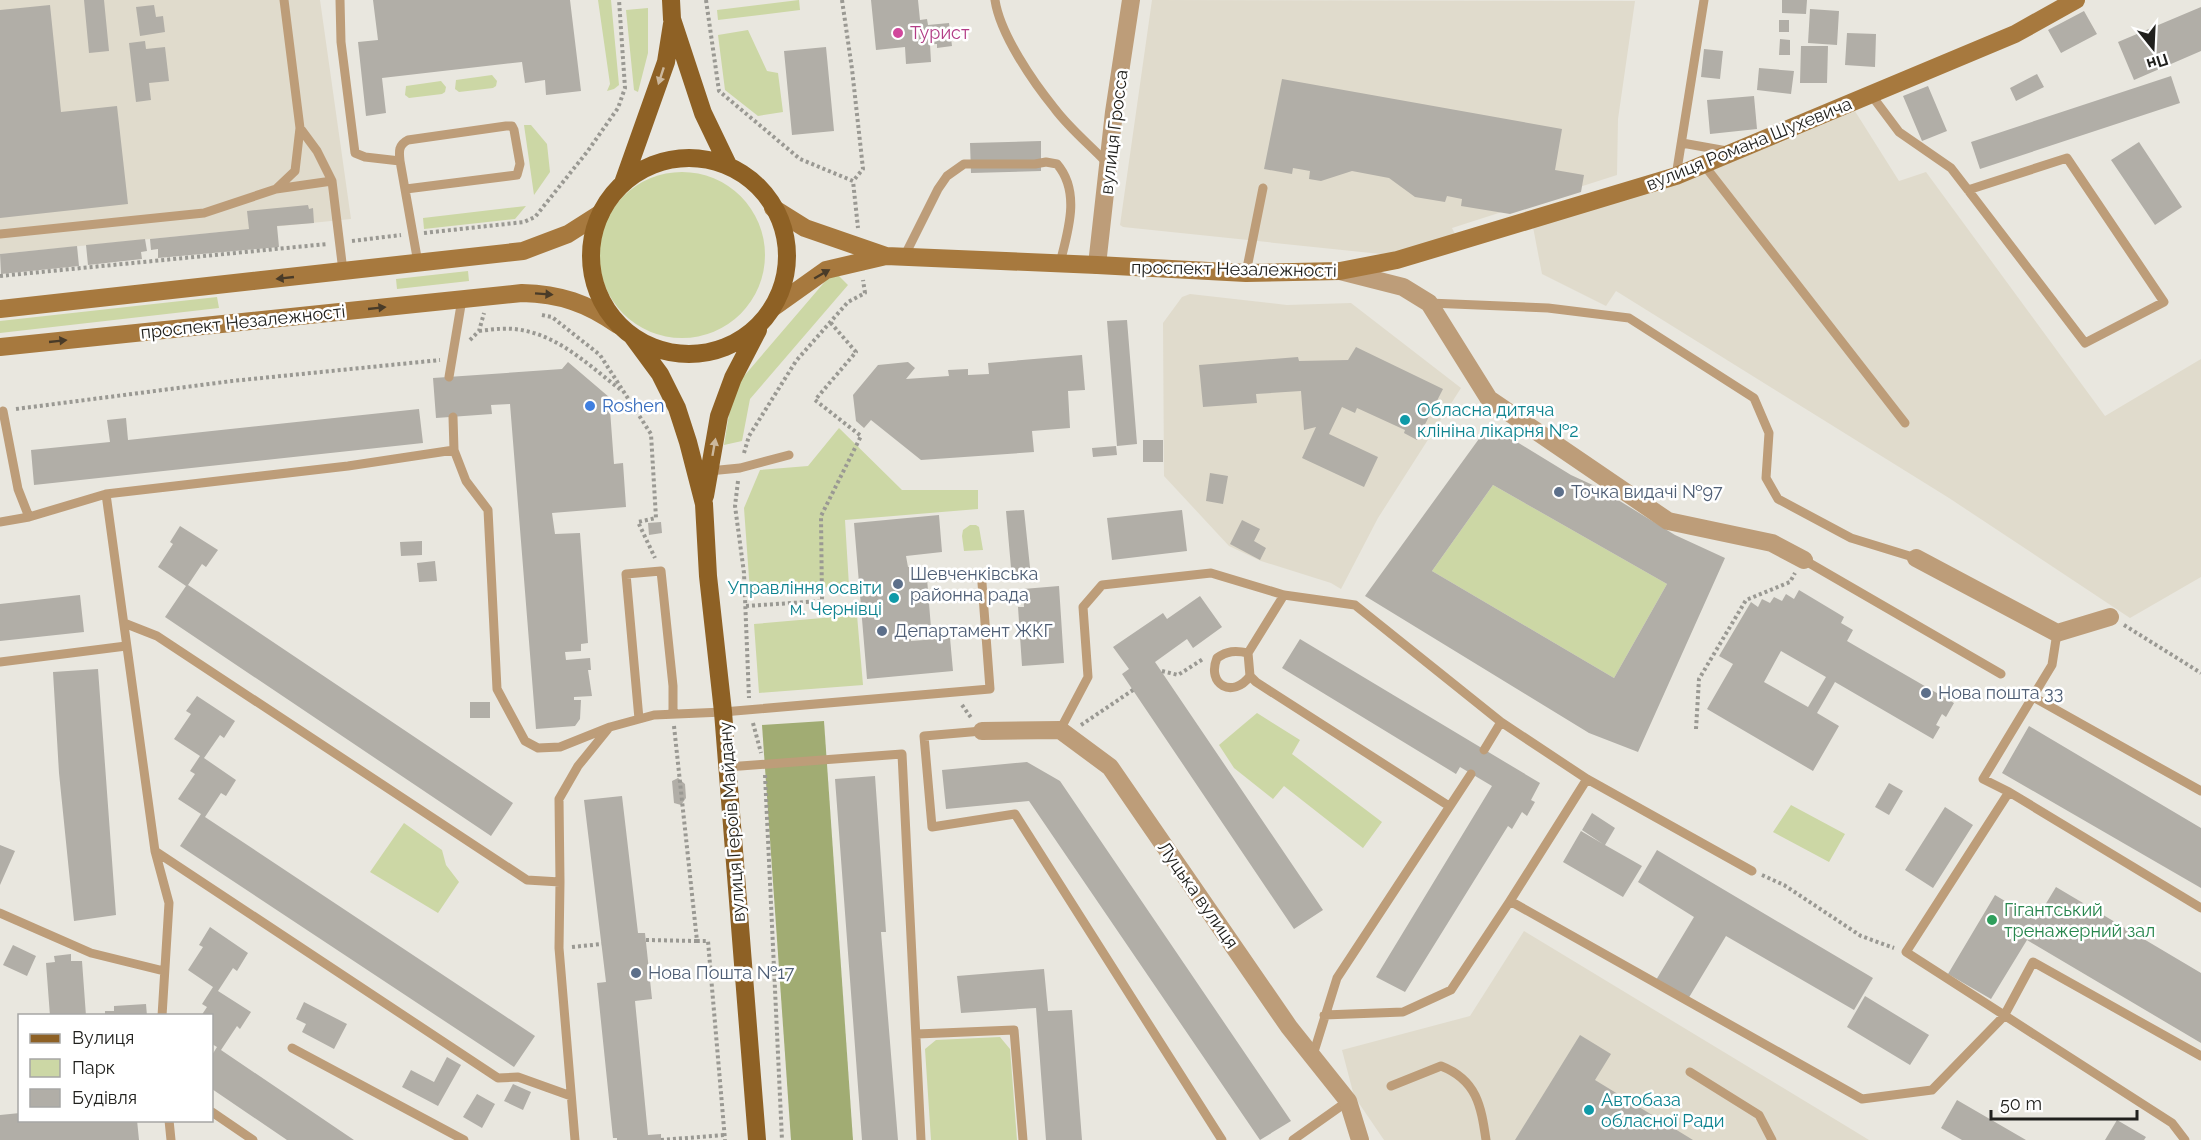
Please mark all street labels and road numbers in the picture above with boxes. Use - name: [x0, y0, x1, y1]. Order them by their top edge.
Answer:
- street label: вулиця Гросса: [1095, 69, 1132, 195]
- street label: вулиця Романа Шухевича: [1643, 93, 1855, 194]
- street label: проспект Незалежності: [1131, 256, 1337, 281]
- street label: проспект Незалежності: [140, 300, 346, 343]
- street label: вулиця Героїв Майдану: [714, 721, 749, 923]
- street label: Луцька вулиця: [1154, 837, 1243, 952]

